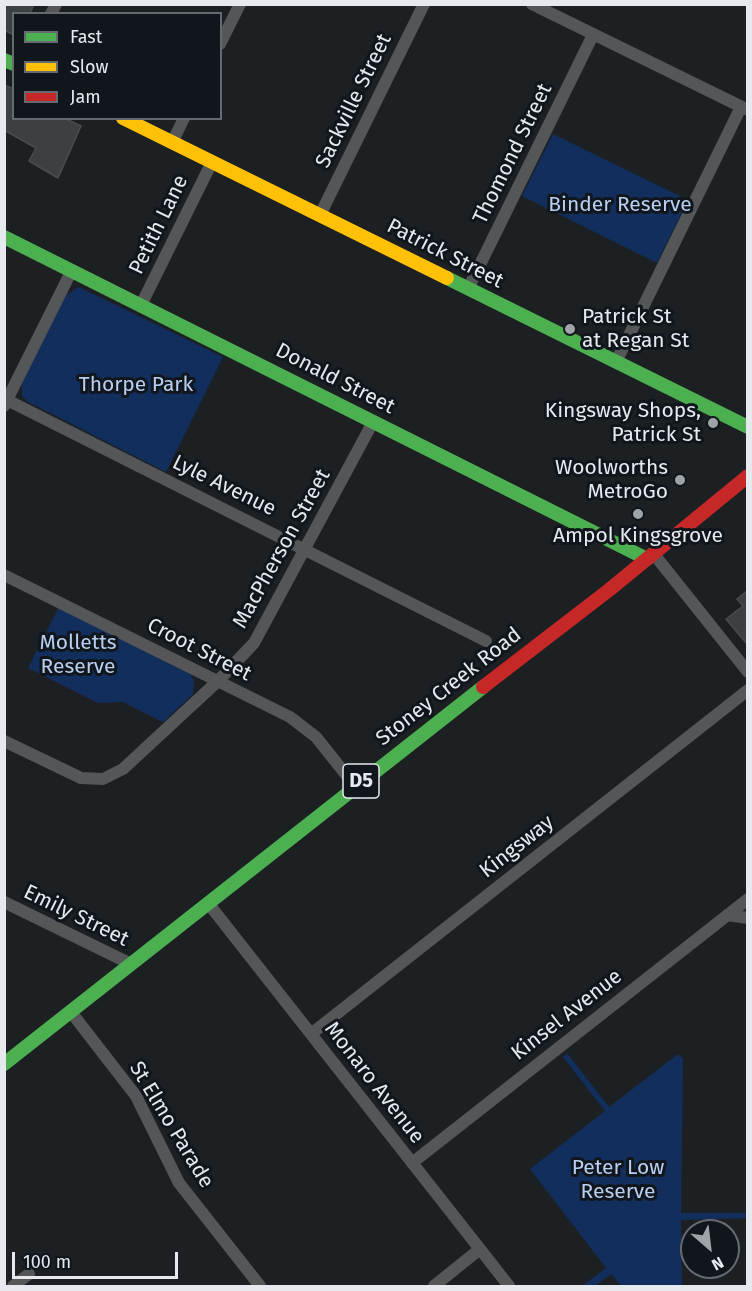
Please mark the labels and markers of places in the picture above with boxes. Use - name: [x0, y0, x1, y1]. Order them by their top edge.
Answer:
- place label: Patrick St at Regan St: [582, 304, 689, 354]
- marker: Patrick St at Regan St: [563, 322, 577, 336]
- place label: Kingsway Shops, Patrick St: [545, 398, 701, 448]
- marker: Kingsway Shops, Patrick St: [706, 416, 720, 430]
- place label: Woolworths MetroGo: [555, 455, 668, 505]
- marker: Woolworths MetroGo: [673, 473, 687, 487]
- marker: Ampol Kingsgrove: [631, 507, 645, 521]
- place label: Ampol Kingsgrove: [553, 523, 723, 549]

